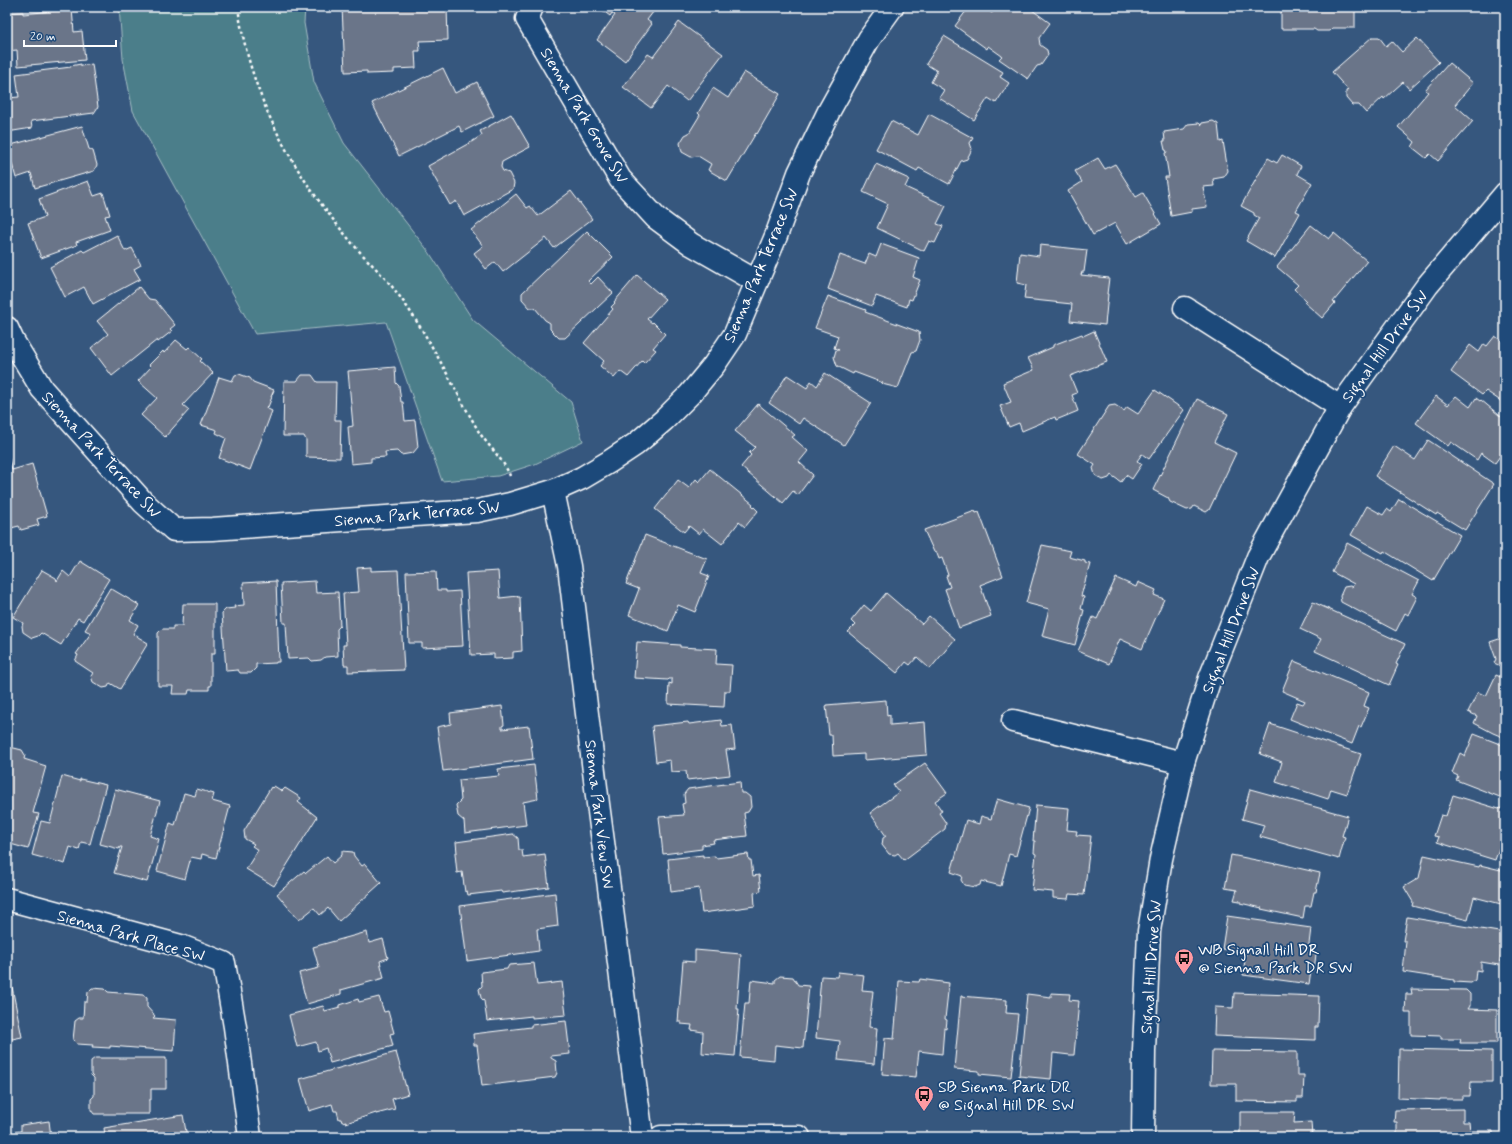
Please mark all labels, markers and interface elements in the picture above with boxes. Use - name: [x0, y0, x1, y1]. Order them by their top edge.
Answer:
- scale bar: [24, 22, 116, 48]
- text: 20 m: [30, 29, 56, 45]
- street label: Sienna Park Grove SW: [535, 44, 633, 187]
- street label: Sienna Park Terrace SW: [719, 185, 803, 346]
- street label: Signal Hill Drive SW: [1337, 286, 1434, 408]
- street label: Sienna Park Terrace SW: [37, 387, 165, 523]
- street label: Sienna Park Terrace SW: [334, 497, 501, 532]
- street label: Signal Hill Drive SW: [1198, 564, 1266, 697]
- street label: Sienna Park View SW: [579, 739, 618, 890]
- street label: Signal Hill Drive SW: [1136, 899, 1168, 1035]
- street label: Sienna Park Place SW: [55, 905, 207, 967]
- place label: WB Signall Hill DR @ Sienna Park DR SW: [1198, 940, 1352, 979]
- bus stop icon: WB Signall Hill DR @ Sienna Park DR SW: [1173, 947, 1195, 975]
- place label: SB Sienna Park DR @ Signal Hill DR SW: [938, 1077, 1074, 1117]
- bus stop icon: SB Sienna Park DR @ Signal Hill DR SW: [913, 1084, 935, 1112]

